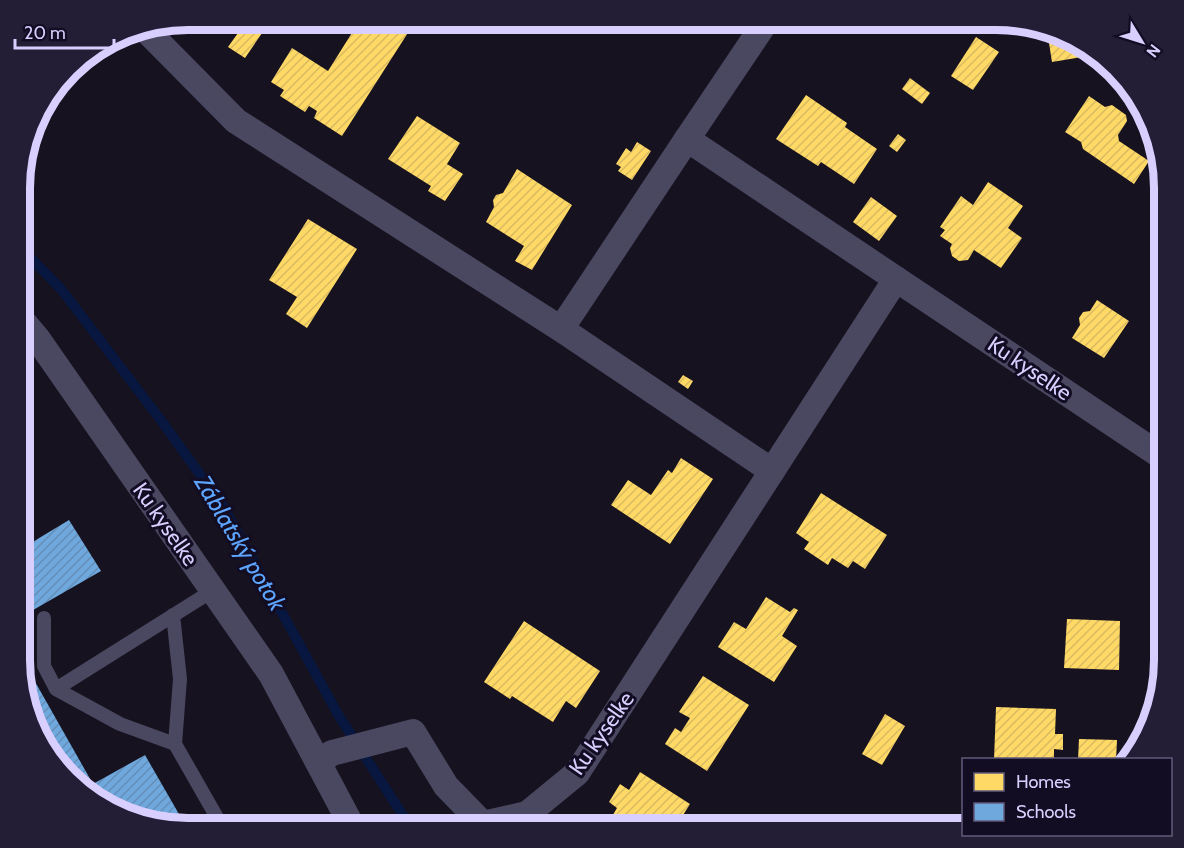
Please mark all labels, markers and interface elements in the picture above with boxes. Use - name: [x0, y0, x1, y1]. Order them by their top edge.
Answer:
- scale bar: [15, 12, 114, 50]
- north arrow: [1112, 12, 1172, 72]
- text: 20 m: [24, 22, 66, 44]
- text: N: [1142, 41, 1164, 61]
- street label: Ku kyselke: [983, 331, 1077, 406]
- water label: Záblatský potok: [188, 469, 293, 616]
- street label: Ku kyselke: [127, 477, 204, 571]
- street label: Ku kyselke: [563, 686, 640, 780]
- legend: [962, 758, 1172, 836]
- text: Homes: [1016, 771, 1071, 793]
- text: Schools: [1016, 801, 1076, 823]

